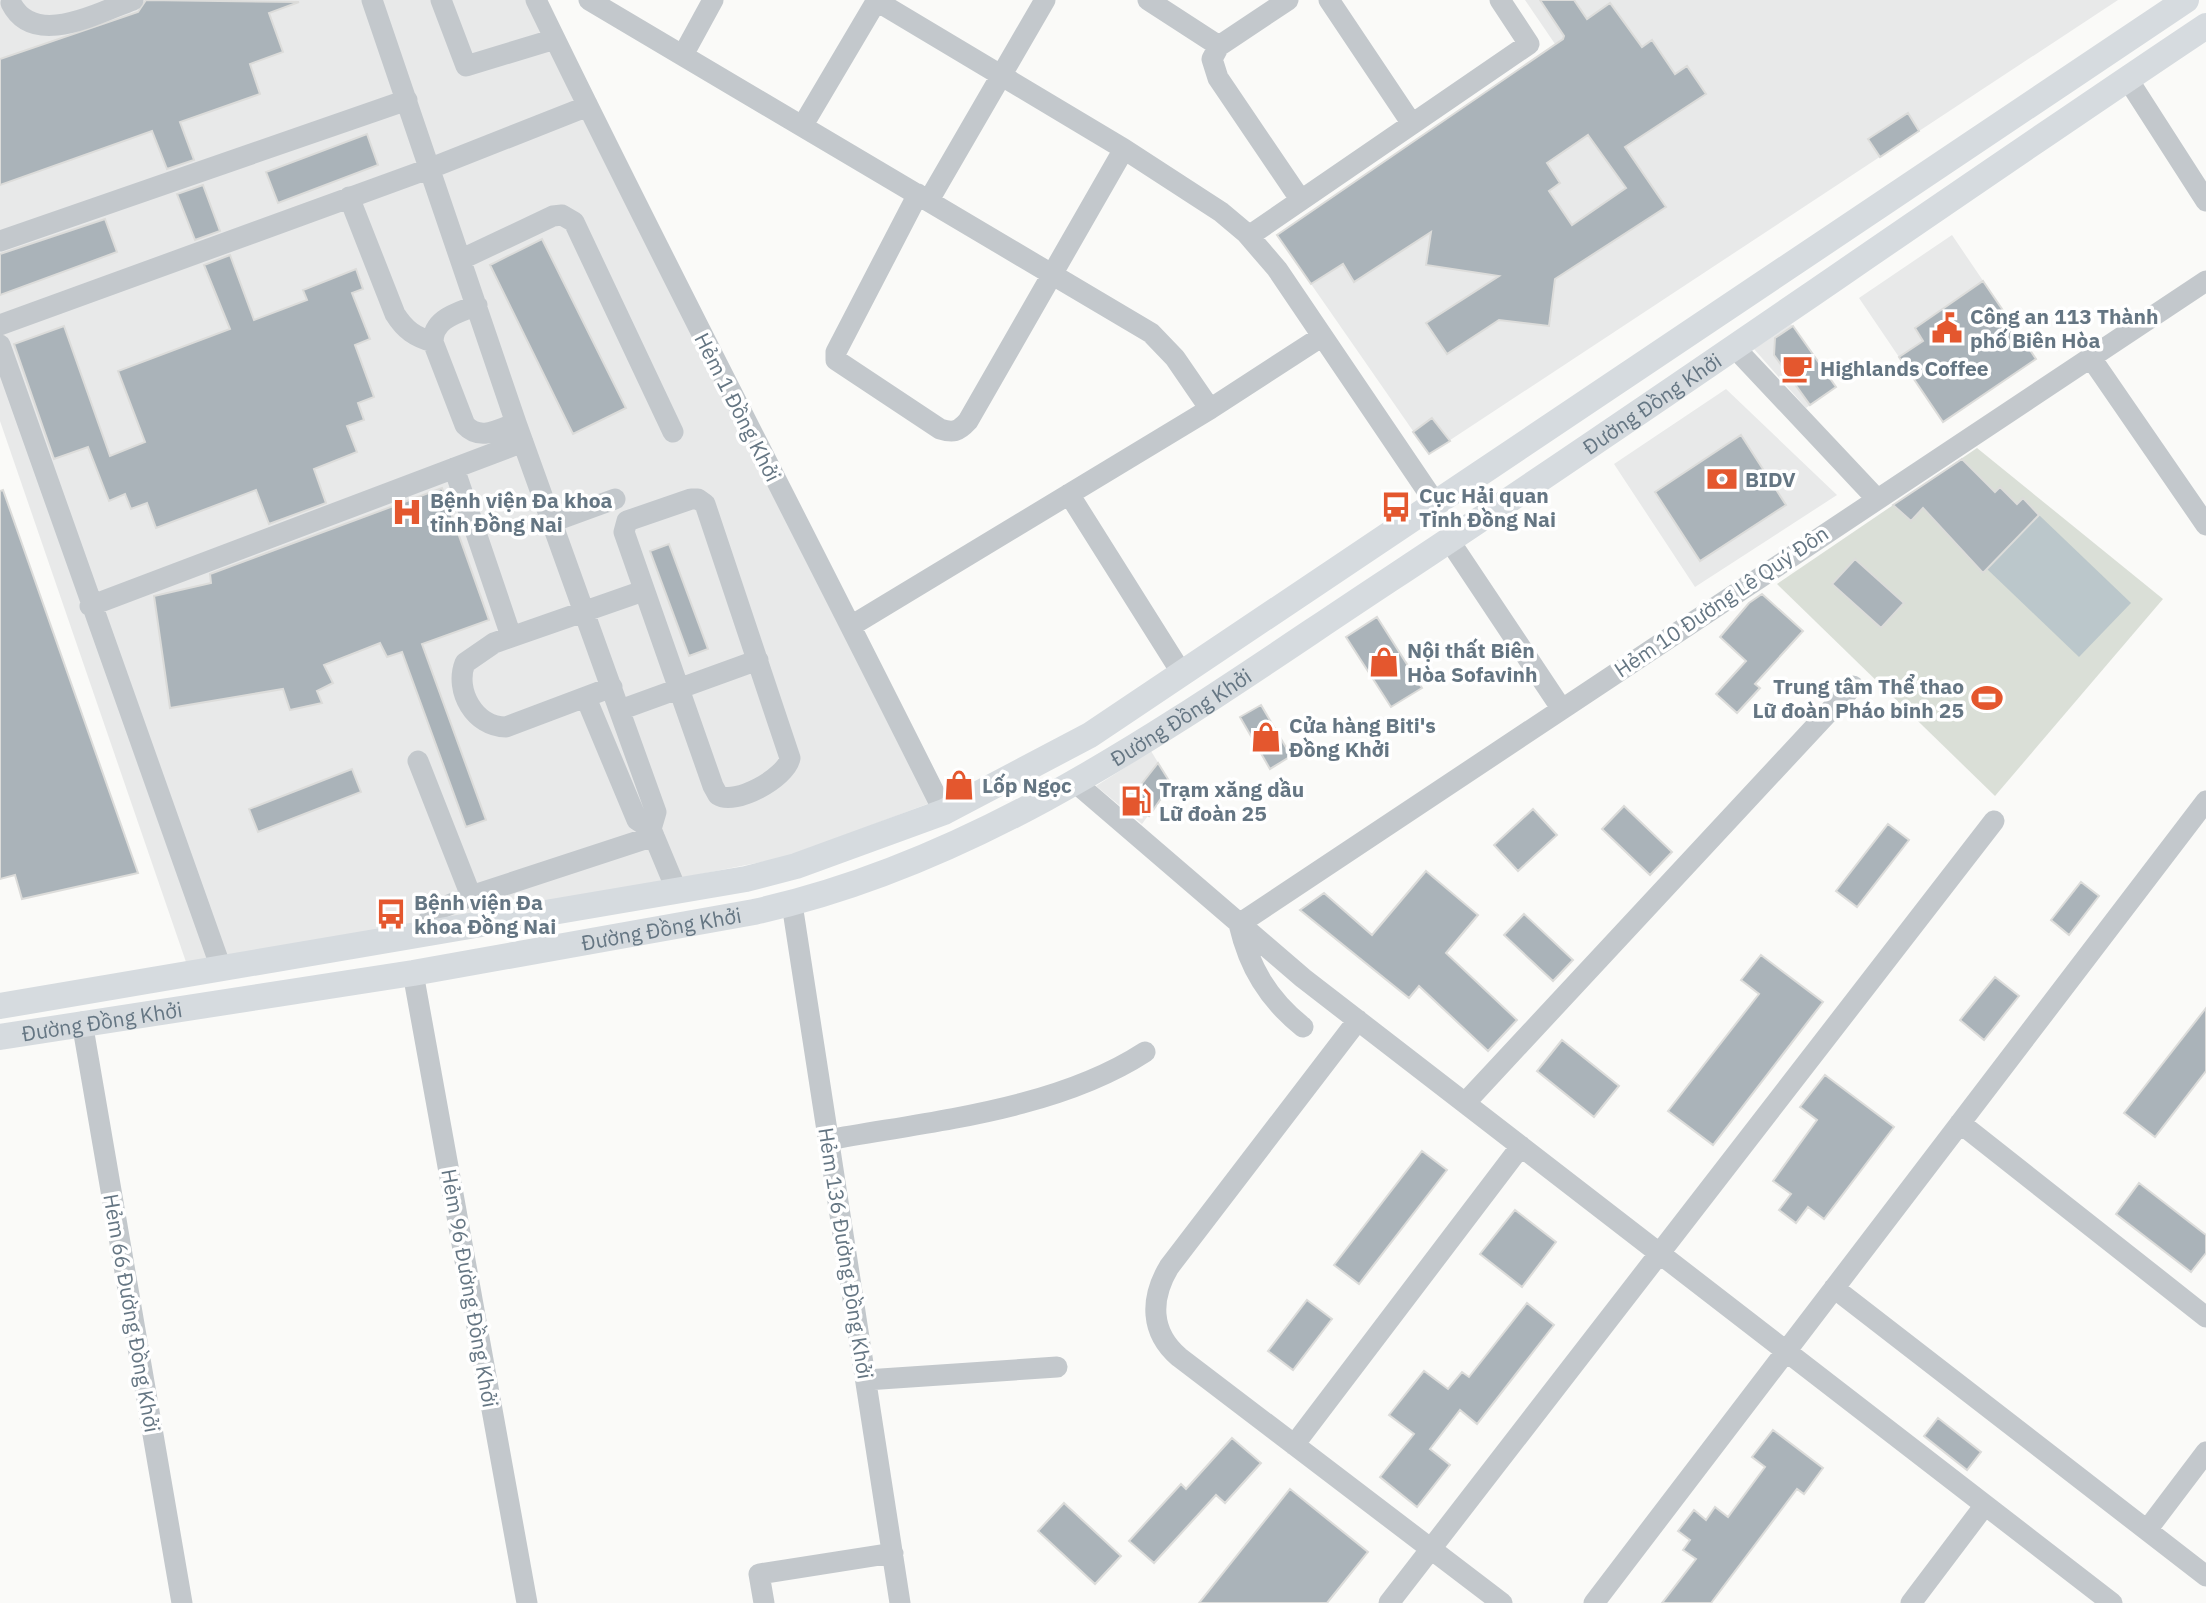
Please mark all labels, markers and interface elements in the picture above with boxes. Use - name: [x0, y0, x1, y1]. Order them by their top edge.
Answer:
- place label: Công an 113 Thành phố Biên Hòa: [1970, 302, 2159, 354]
- public building icon: Công an 113 Thành phố Biên Hòa: [1930, 311, 1964, 345]
- street label: Hẻm 1 Đồng Khởi: [688, 328, 788, 486]
- street label: Đường Đồng Khởi: [1577, 346, 1727, 461]
- cafe icon: Highlands Coffee: [1780, 351, 1814, 385]
- place label: Highlands Coffee: [1820, 354, 1989, 382]
- bank icon: BIDV: [1705, 462, 1739, 496]
- place label: BIDV: [1745, 465, 1796, 493]
- place label: Cục Hải quan Tỉnh Đồng Nai: [1419, 481, 1556, 533]
- place label: Bệnh viện Đa khoa tỉnh Đồng Nai: [430, 486, 612, 538]
- bus stop icon: Cục Hải quan Tỉnh Đồng Nai: [1379, 490, 1413, 524]
- hospital icon: Bệnh viện Đa khoa tỉnh Đồng Nai: [390, 495, 424, 529]
- street label: Hẻm 10 Đường Lê Quý Đôn: [1608, 519, 1834, 683]
- place label: Nội thất Biên Hòa Sofavinh: [1407, 636, 1537, 688]
- shop icon: Nội thất Biên Hòa Sofavinh: [1367, 645, 1401, 679]
- street label: Đường Đồng Khởi: [1105, 662, 1257, 772]
- place label: Trung tâm Thể thao Lữ đoàn Pháo binh 25: [1752, 672, 1964, 724]
- sports icon: Trung tâm Thể thao Lữ đoàn Pháo binh 25: [1970, 681, 2004, 715]
- place label: Cửa hàng Biti's Đồng Khởi: [1289, 711, 1436, 763]
- shop icon: Cửa hàng Biti's Đồng Khởi: [1249, 720, 1283, 754]
- shop icon: Lốp Ngọc: [942, 768, 976, 802]
- place label: Lốp Ngọc: [982, 771, 1072, 799]
- place label: Trạm xăng dầu Lữ đoàn 25: [1159, 775, 1304, 827]
- fuel station icon: Trạm xăng dầu Lữ đoàn 25: [1119, 784, 1153, 818]
- place label: Bệnh viện Đa khoa Đồng Nai: [414, 888, 556, 940]
- bus stop icon: Bệnh viện Đa khoa Đồng Nai: [374, 897, 408, 931]
- street label: Đường Đồng Khởi: [579, 901, 743, 957]
- street label: Đường Đồng Khởi: [20, 995, 184, 1047]
- street label: Hẻm 136 Đường Đồng Khởi: [812, 1125, 880, 1381]
- street label: Hẻm 96 Đường Đồng Khởi: [435, 1167, 505, 1409]
- street label: Hẻm 66 Đường Đồng Khởi: [97, 1192, 167, 1434]

